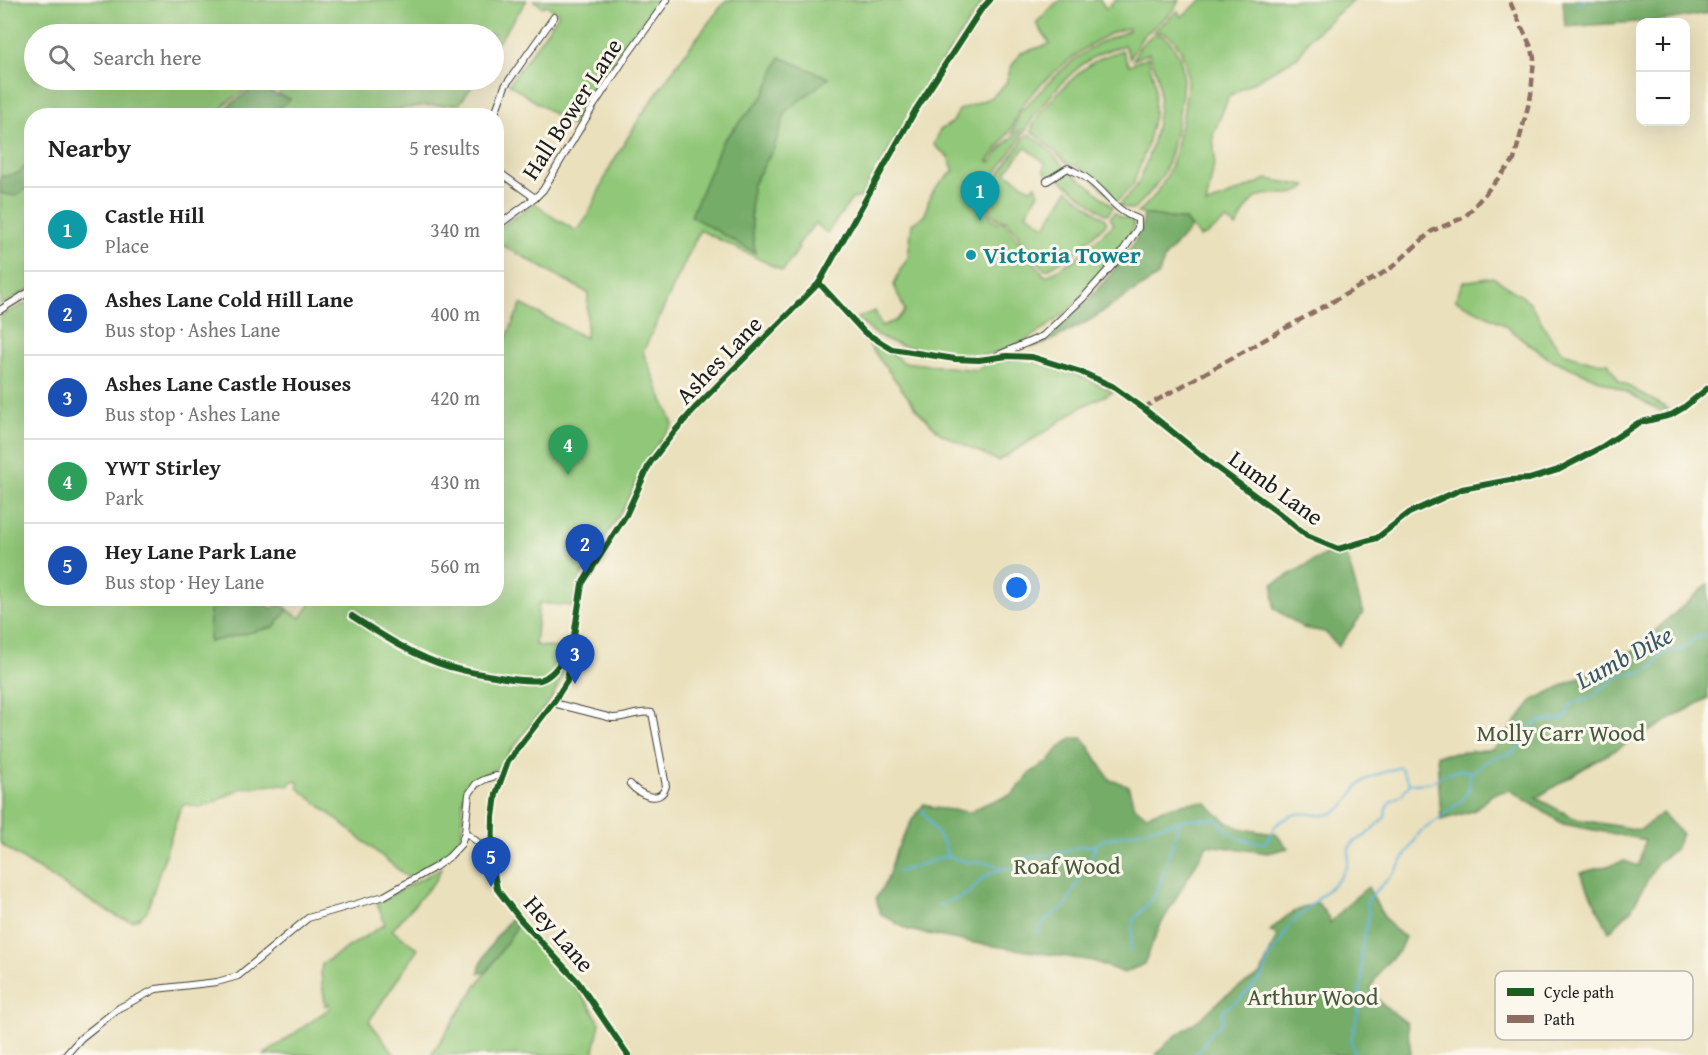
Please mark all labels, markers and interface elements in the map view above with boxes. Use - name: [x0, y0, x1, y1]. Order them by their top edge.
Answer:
- map controls: [1636, 18, 1690, 126]
- button: +: [1636, 18, 1690, 72]
- search box: [24, 24, 504, 90]
- street label: Hall Bower Lane: [513, 31, 630, 186]
- icon: search: [45, 41, 78, 74]
- text: Search here: [93, 41, 202, 73]
- button: −: [1636, 72, 1690, 126]
- text: Nearby: [48, 128, 131, 167]
- text: 5 results: [409, 133, 480, 162]
- pin: 1: [960, 172, 1000, 221]
- text: Castle Hill: [105, 199, 205, 231]
- text: 1: [62, 215, 73, 244]
- text: 340 m: [430, 215, 480, 244]
- text: Place: [105, 231, 149, 260]
- place label: Victoria Tower: [983, 237, 1141, 272]
- marker: Victoria Tower: [964, 248, 978, 262]
- text: Ashes Lane Cold Hill Lane: [105, 283, 354, 315]
- text: 2: [62, 299, 73, 328]
- text: 400 m: [430, 299, 480, 328]
- street label: Ashes Lane: [667, 307, 770, 412]
- text: Bus stop · Ashes Lane: [105, 315, 280, 344]
- text: Ashes Lane Castle Houses: [105, 367, 351, 399]
- text: 3: [62, 383, 73, 412]
- text: 420 m: [430, 383, 480, 412]
- text: Bus stop · Ashes Lane: [105, 399, 280, 428]
- pin: 4: [548, 426, 588, 475]
- street label: Lumb Lane: [1222, 441, 1331, 534]
- text: YWT Stirley: [105, 451, 221, 483]
- text: 4: [62, 467, 73, 496]
- text: 430 m: [430, 467, 480, 496]
- text: Park: [105, 483, 144, 512]
- pin: 2: [566, 524, 604, 574]
- text: Hey Lane Park Lane: [105, 535, 297, 567]
- text: 5: [62, 551, 73, 580]
- text: 560 m: [430, 551, 480, 580]
- text: Bus stop · Hey Lane: [105, 567, 264, 596]
- your location: [1002, 573, 1031, 602]
- water label: Lumb Dike: [1567, 615, 1679, 699]
- pin: 3: [556, 634, 594, 684]
- park label: Molly Carr Wood: [1477, 715, 1646, 750]
- pin: 5: [472, 838, 510, 887]
- park label: Roaf Wood: [1013, 848, 1121, 883]
- street label: Hey Lane: [516, 887, 603, 980]
- legend: [1495, 971, 1693, 1040]
- park label: Arthur Wood: [1247, 979, 1379, 1014]
- text: Cycle path: [1544, 980, 1614, 1004]
- text: Path: [1544, 1007, 1575, 1031]

